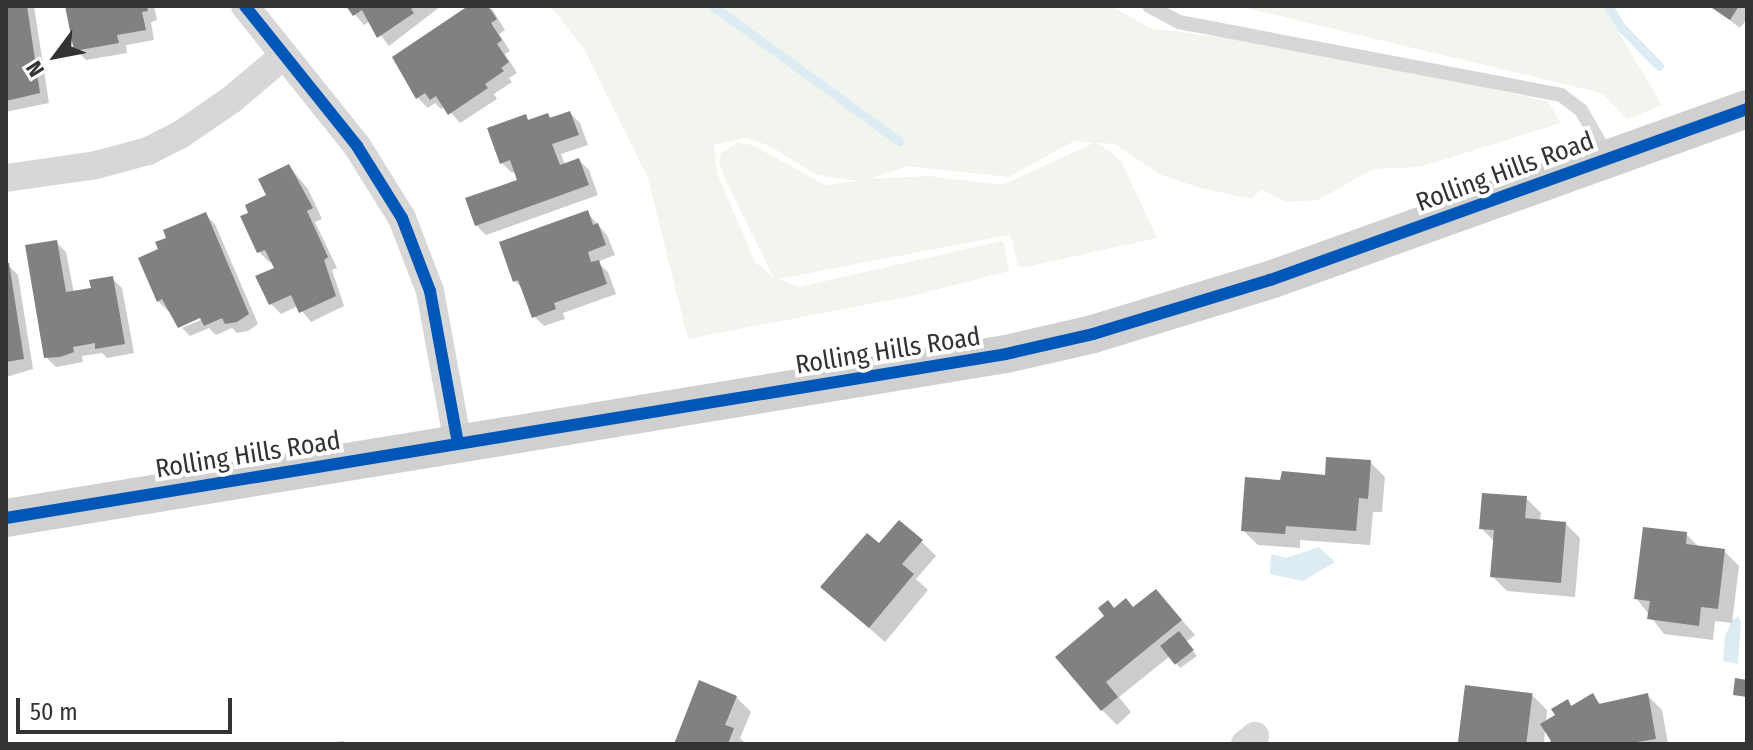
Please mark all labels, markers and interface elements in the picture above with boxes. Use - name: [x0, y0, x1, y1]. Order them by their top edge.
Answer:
- north arrow: [16, 16, 96, 96]
- text: N: [20, 56, 50, 82]
- street label: Rolling Hills Road: [1412, 125, 1598, 219]
- street label: Rolling Hills Road: [793, 321, 983, 381]
- street label: Rolling Hills Road: [153, 425, 343, 485]
- scale bar: [20, 682, 236, 732]
- text: 50 m: [30, 698, 78, 726]

